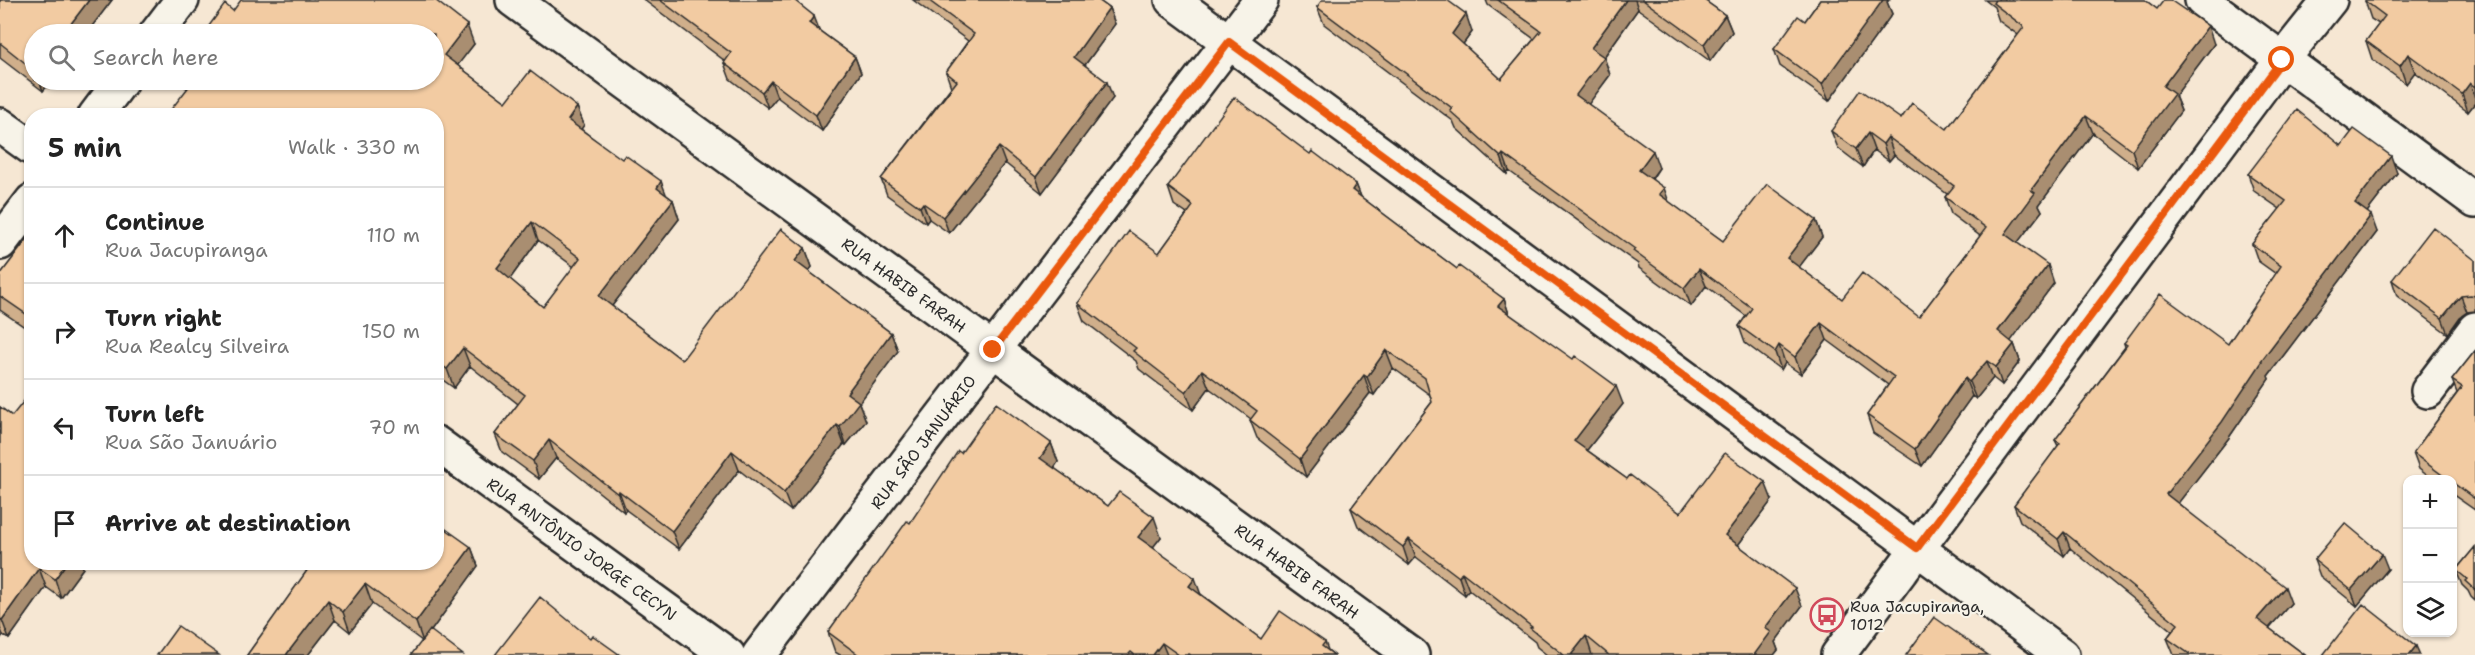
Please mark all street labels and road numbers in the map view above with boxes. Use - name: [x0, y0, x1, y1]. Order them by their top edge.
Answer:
- street label: RUA HABIB FARAH: [837, 233, 970, 338]
- street label: RUA SÃO JANUÁRIO: [865, 370, 981, 514]
- street label: RUA ANTÔNIO JORGE CECYN: [483, 473, 681, 625]
- street label: RUA HABIB FARAH: [1230, 519, 1363, 624]

